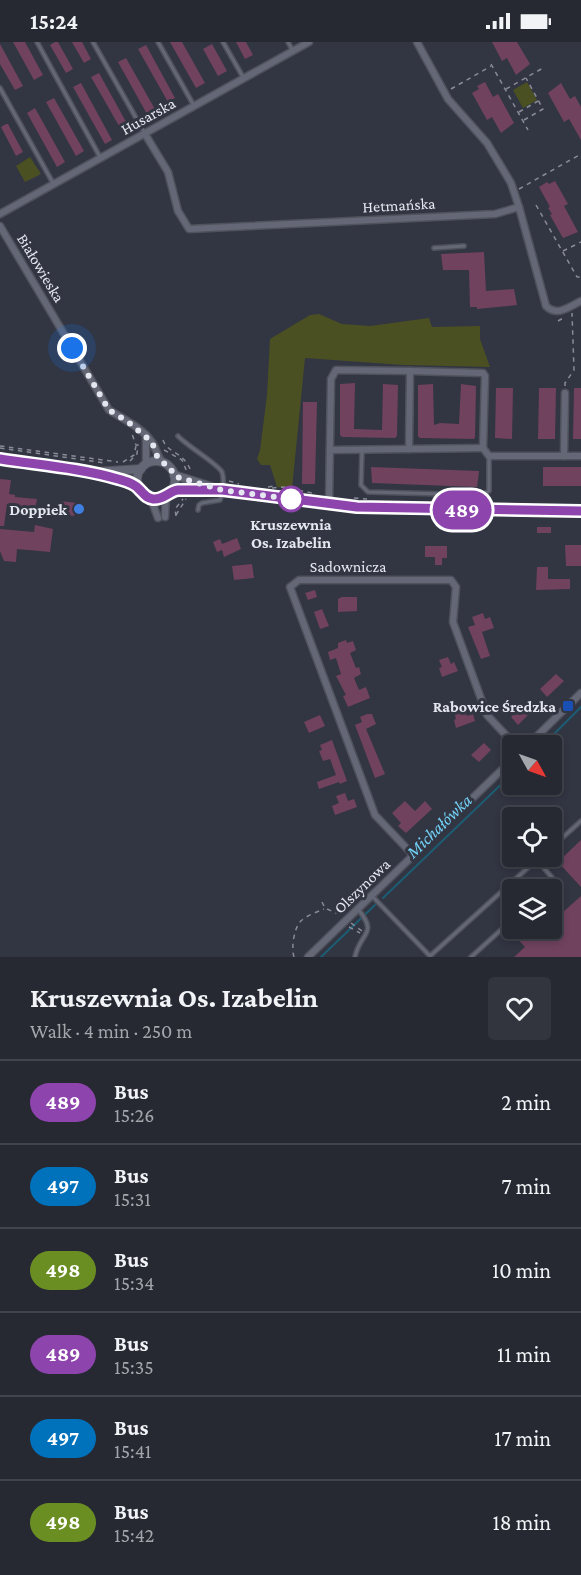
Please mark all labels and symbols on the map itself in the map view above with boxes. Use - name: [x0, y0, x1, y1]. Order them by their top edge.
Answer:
- street label: Husarska: [118, 94, 179, 138]
- street label: Hetmańska: [362, 195, 436, 215]
- street label: Białowieska: [14, 231, 68, 306]
- your location: [57, 333, 87, 363]
- marker: Kruszewnia Os. Izabelin: [278, 486, 304, 512]
- line badge: 489: [428, 490, 496, 530]
- place label: Doppiek: [9, 501, 67, 518]
- marker: Doppiek: [72, 502, 86, 516]
- place label: Kruszewnia Os. Izabelin: [250, 516, 332, 551]
- street label: Sadownicza: [310, 558, 387, 575]
- place label: Rabowice Średzka: [433, 698, 556, 715]
- marker: Rabowice Średzka: [561, 699, 575, 713]
- north arrow: [502, 735, 562, 795]
- water label: Michałówka: [401, 790, 476, 863]
- street label: Olszynowa: [331, 855, 395, 917]

